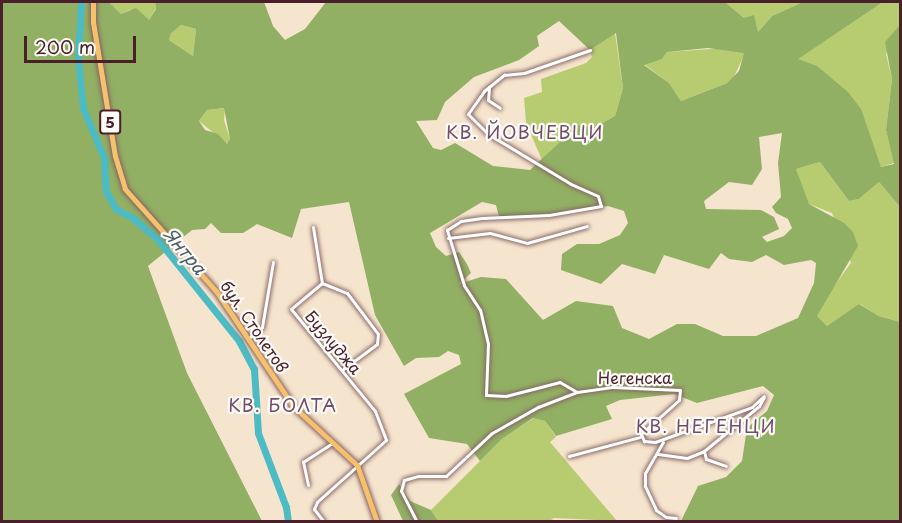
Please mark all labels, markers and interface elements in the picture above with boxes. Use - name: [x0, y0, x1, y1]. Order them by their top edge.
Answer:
- scale bar: [27, 24, 140, 62]
- text: 200 m: [35, 33, 95, 60]
- road number: 5: [98, 110, 122, 134]
- district label: КВ. ЙОВЧЕВЦИ: [446, 121, 604, 143]
- water label: Янтра: [159, 223, 211, 279]
- street label: бул. Столетов: [217, 276, 293, 376]
- street label: Бузлуджа: [302, 306, 366, 378]
- street label: Негенска: [598, 367, 672, 387]
- district label: КВ. БОЛТА: [229, 394, 337, 416]
- district label: КВ. НЕГЕНЦИ: [636, 415, 776, 437]

